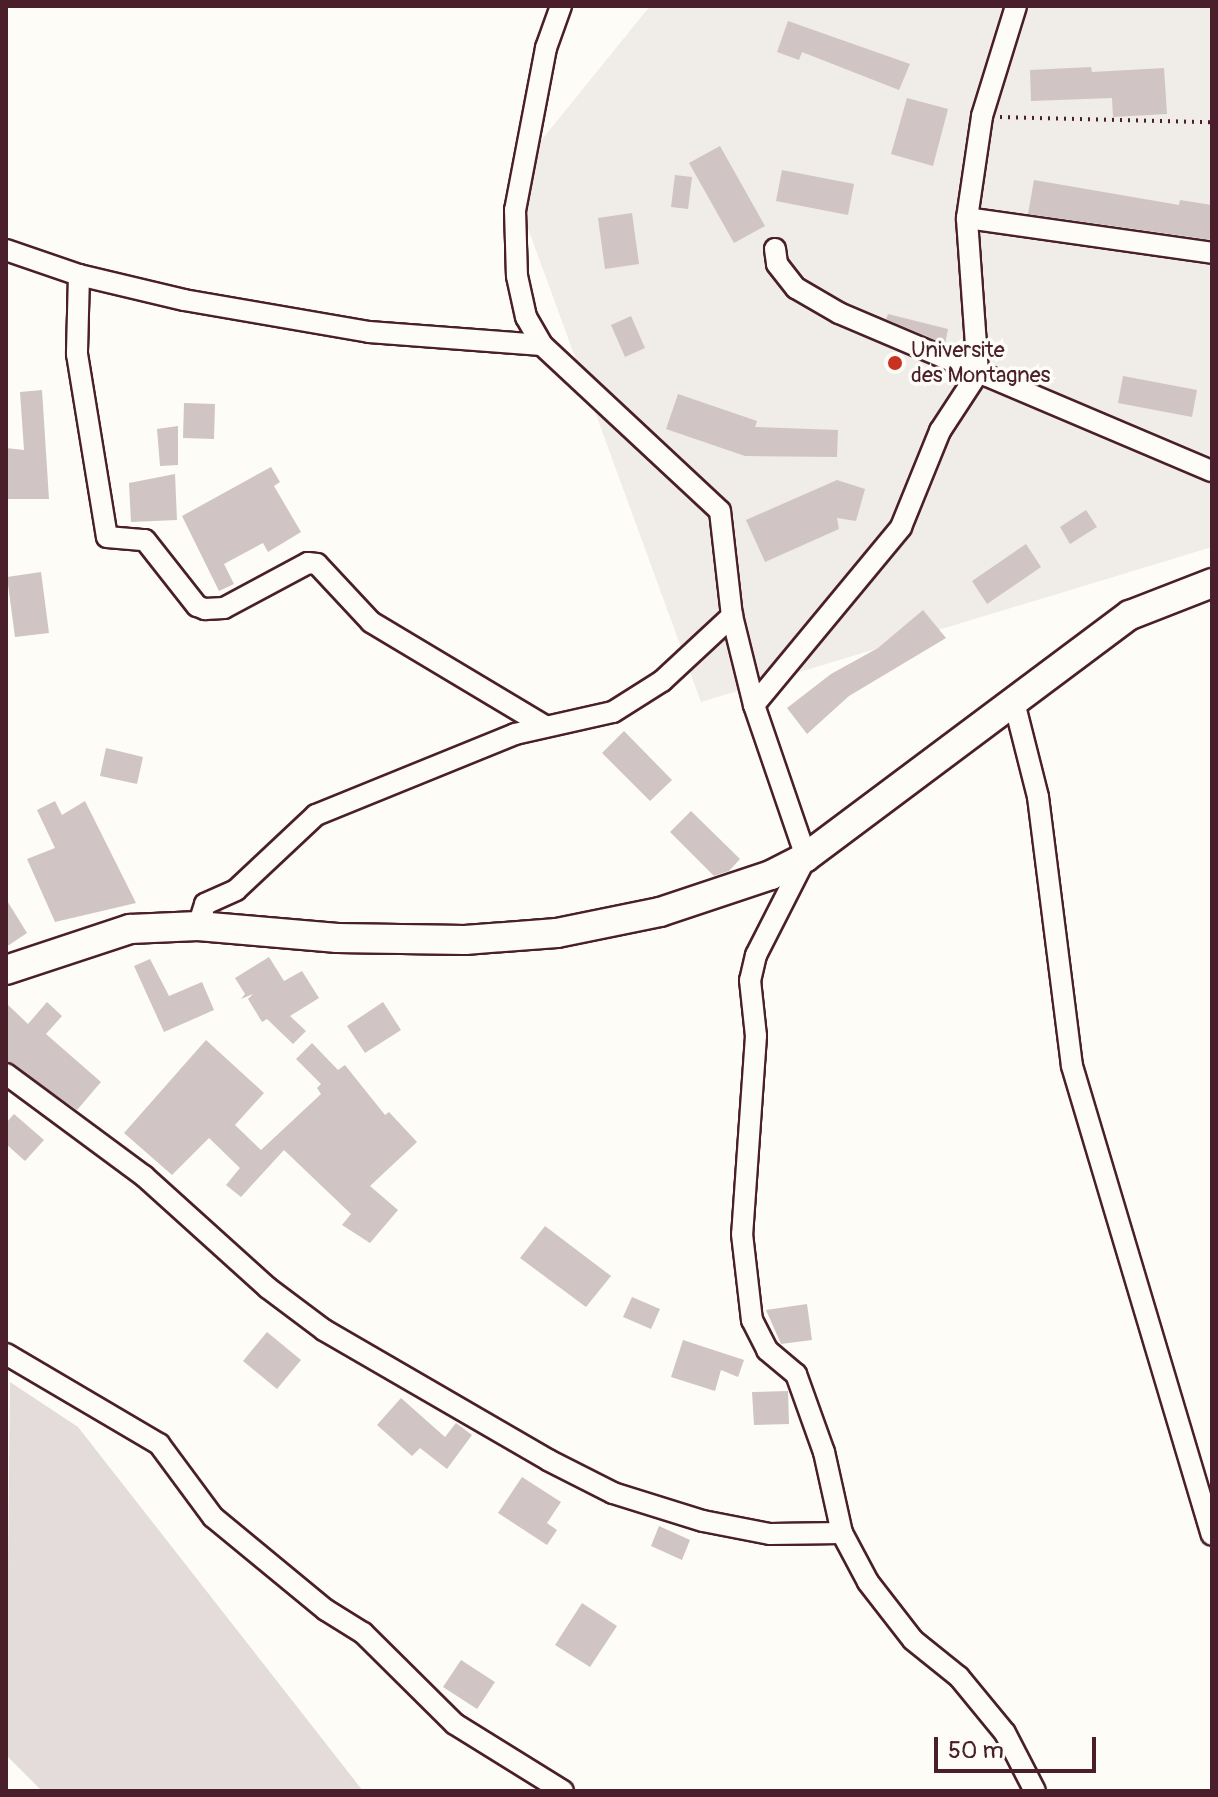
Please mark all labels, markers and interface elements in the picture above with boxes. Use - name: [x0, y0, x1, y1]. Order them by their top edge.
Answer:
- place label: Universite des Montagnes: [911, 337, 1050, 388]
- marker: Universite des Montagnes: [886, 354, 904, 372]
- scale bar: [938, 1721, 1100, 1771]
- text: 50 m: [948, 1736, 1004, 1765]

